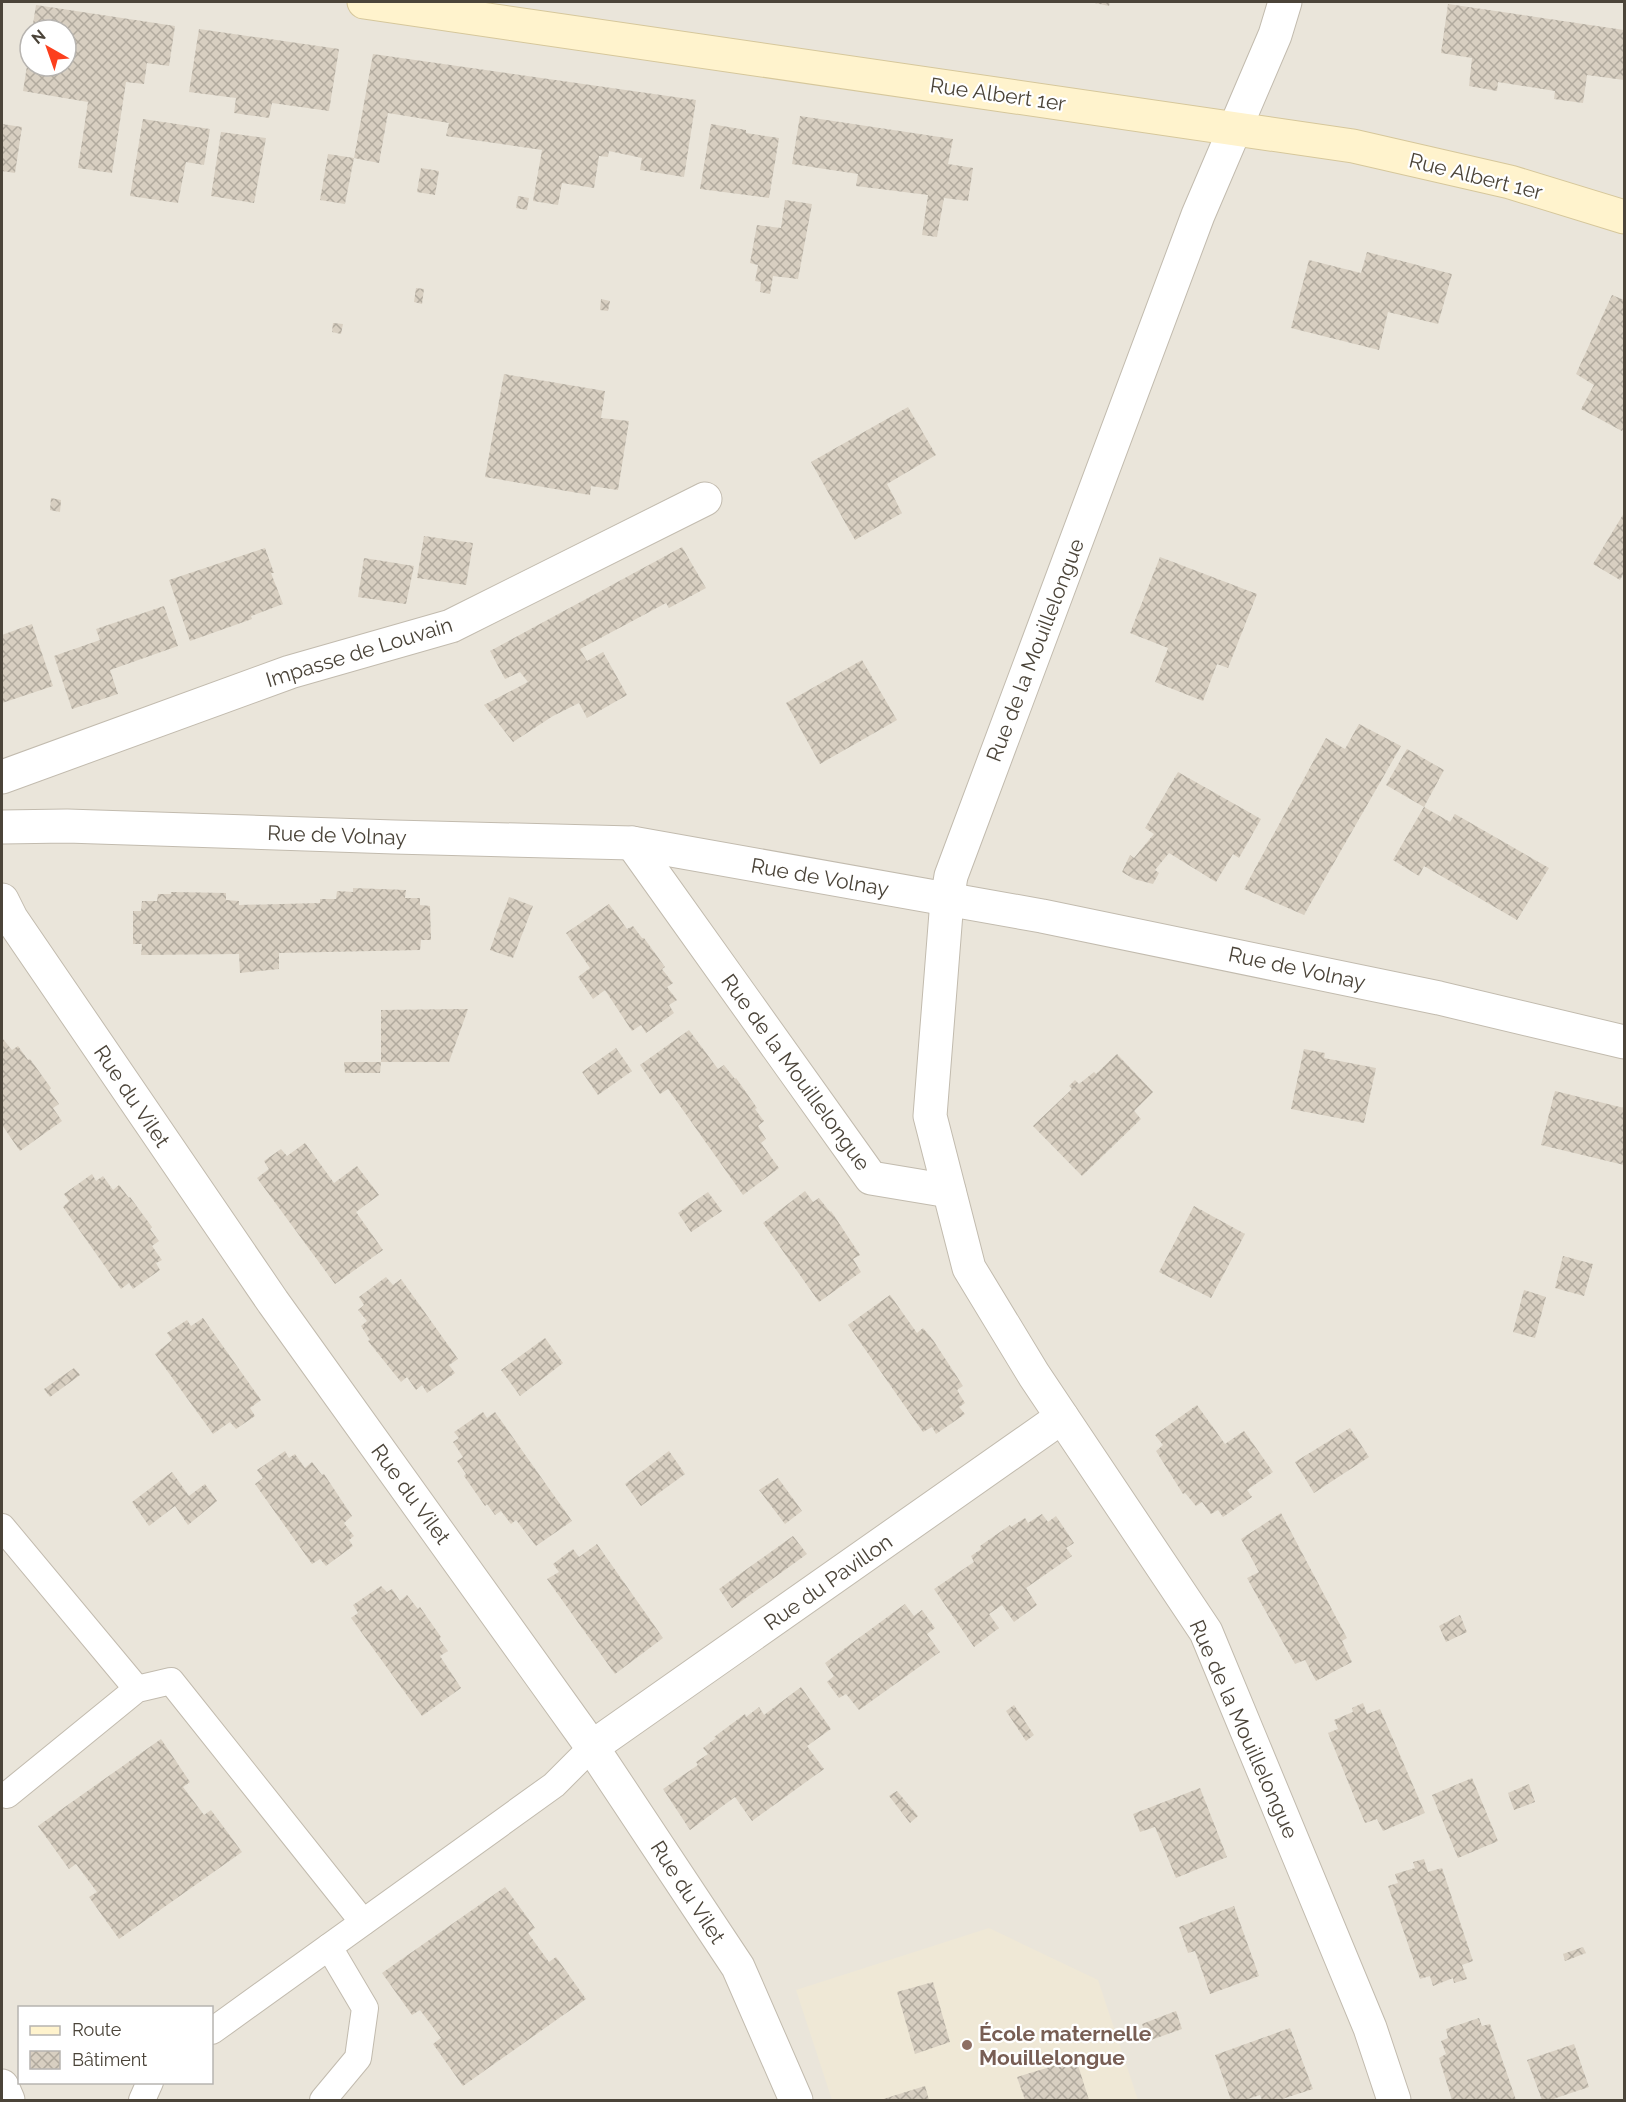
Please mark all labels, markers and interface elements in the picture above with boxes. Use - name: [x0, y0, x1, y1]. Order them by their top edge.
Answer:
- north arrow: [18, 18, 78, 78]
- text: N: [28, 26, 49, 48]
- street label: Rue Albert 1er: [929, 72, 1068, 116]
- street label: Rue Albert 1er: [1407, 147, 1546, 205]
- street label: Rue de la Mouillelongue: [981, 535, 1089, 765]
- street label: Impasse de Louvain: [263, 612, 455, 692]
- street label: Rue de Volnay: [267, 820, 407, 850]
- street label: Rue de Volnay: [749, 853, 891, 901]
- street label: Rue de Volnay: [1226, 941, 1368, 995]
- street label: Rue de la Mouillelongue: [716, 969, 876, 1175]
- street label: Rue du Vilet: [89, 1040, 175, 1152]
- street label: Rue du Vilet: [366, 1439, 456, 1549]
- street label: Rue du Pavillon: [759, 1529, 897, 1635]
- street label: Rue de la Mouillelongue: [1184, 1616, 1304, 1842]
- street label: Rue du Vilet: [645, 1836, 731, 1948]
- legend: [18, 2006, 213, 2084]
- text: Route: [72, 2019, 122, 2040]
- place label: École maternelle Mouillelongue: [979, 2021, 1152, 2070]
- marker: École maternelle Mouillelongue: [960, 2038, 974, 2052]
- text: Bâtiment: [72, 2049, 147, 2070]

